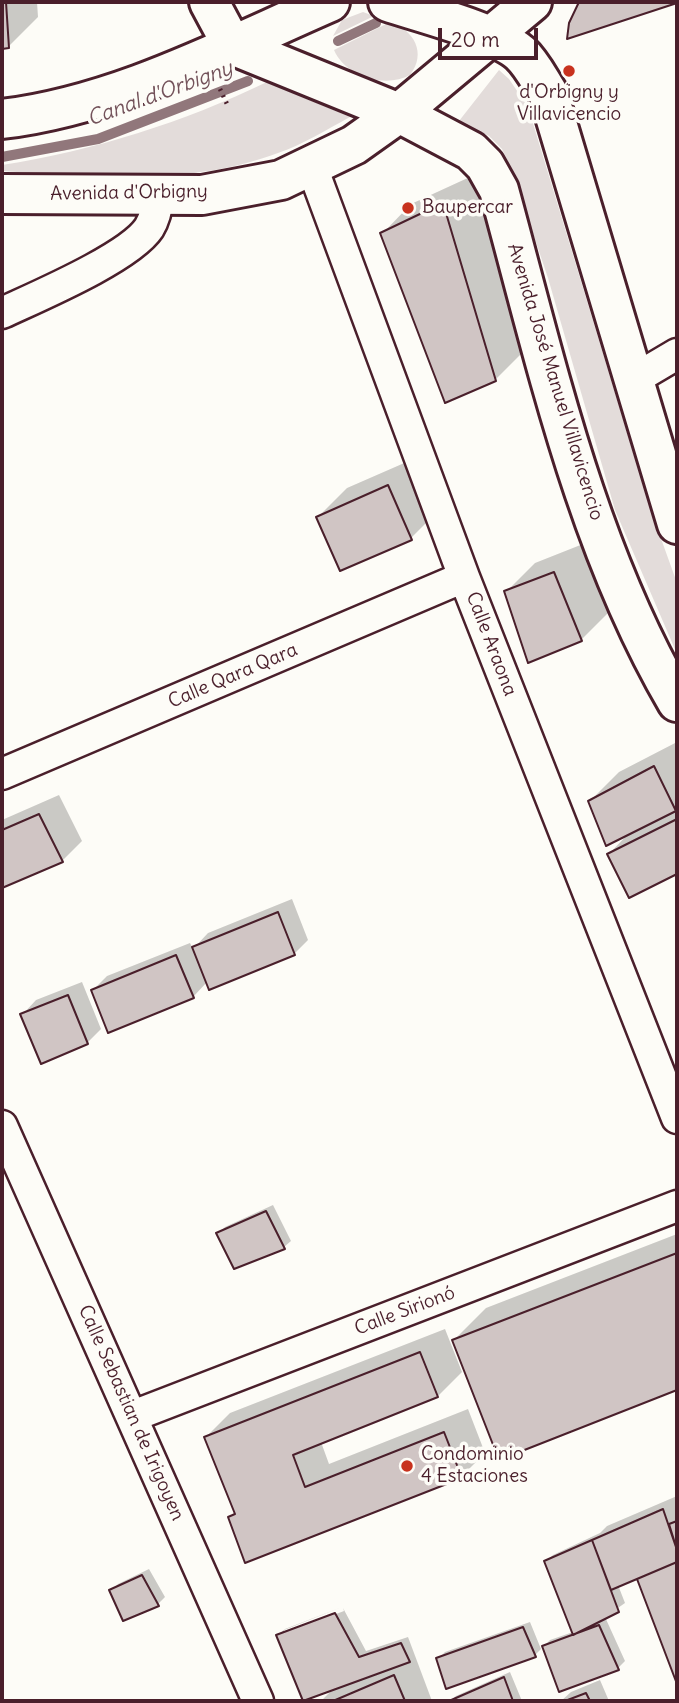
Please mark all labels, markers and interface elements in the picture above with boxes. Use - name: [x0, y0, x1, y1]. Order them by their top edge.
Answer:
- scale bar: [441, 14, 541, 58]
- text: 20 m: [451, 26, 500, 53]
- water label: Canal d'Orbigny: [84, 56, 236, 132]
- marker: d'Orbigny y Villavicencio: [561, 63, 577, 79]
- place label: d'Orbigny y Villavicencio: [517, 82, 621, 126]
- street label: Avenida d'Orbigny: [50, 180, 208, 206]
- place label: Baupercar: [422, 197, 513, 219]
- marker: Baupercar: [400, 200, 416, 216]
- street label: Avenida José Manuel Villavicencio: [502, 241, 608, 523]
- street label: Calle Araona: [461, 589, 521, 699]
- street label: Calle Qara Qara: [165, 639, 301, 713]
- street label: Calle Sirionó: [352, 1281, 458, 1341]
- street label: Calle Sebastian de Irigoyen: [73, 1302, 189, 1524]
- place label: Condominio 4 Estaciones: [421, 1444, 528, 1488]
- marker: Condominio 4 Estaciones: [399, 1458, 415, 1474]

